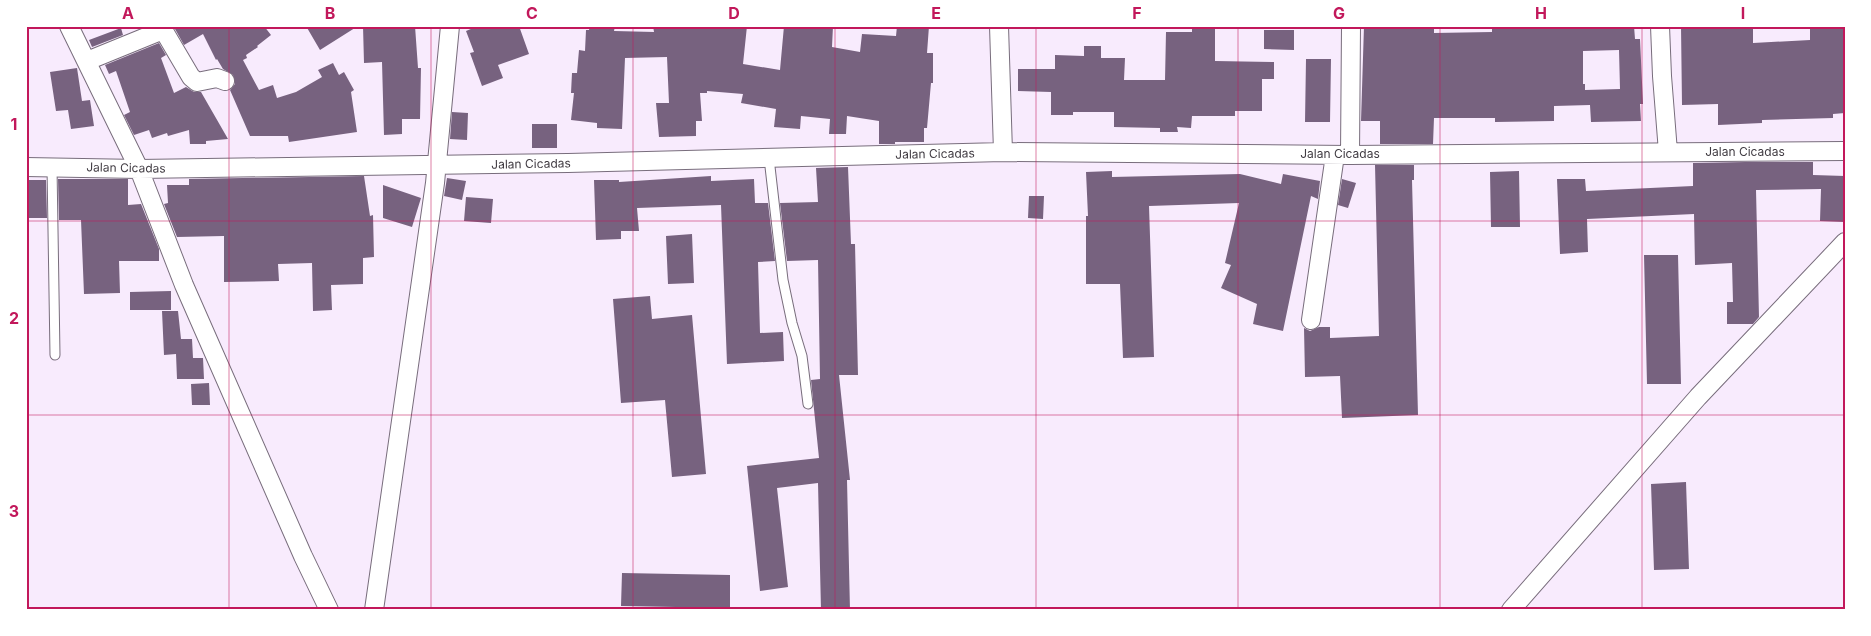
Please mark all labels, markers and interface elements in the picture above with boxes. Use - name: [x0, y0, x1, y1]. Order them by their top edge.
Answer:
- text: A: [122, 3, 134, 23]
- text: B: [325, 3, 335, 23]
- text: C: [526, 3, 538, 23]
- text: D: [728, 3, 740, 23]
- text: E: [931, 3, 941, 23]
- text: F: [1132, 3, 1142, 23]
- text: G: [1333, 3, 1345, 23]
- text: H: [1535, 3, 1547, 23]
- text: I: [1741, 3, 1745, 23]
- text: 1: [11, 114, 17, 134]
- street label: Jalan Cicadas: [1705, 144, 1785, 159]
- street label: Jalan Cicadas: [895, 145, 975, 162]
- street label: Jalan Cicadas: [1300, 146, 1380, 161]
- street label: Jalan Cicadas: [491, 155, 571, 172]
- street label: Jalan Cicadas: [86, 159, 166, 176]
- text: 2: [9, 308, 19, 328]
- text: 3: [9, 501, 19, 521]

